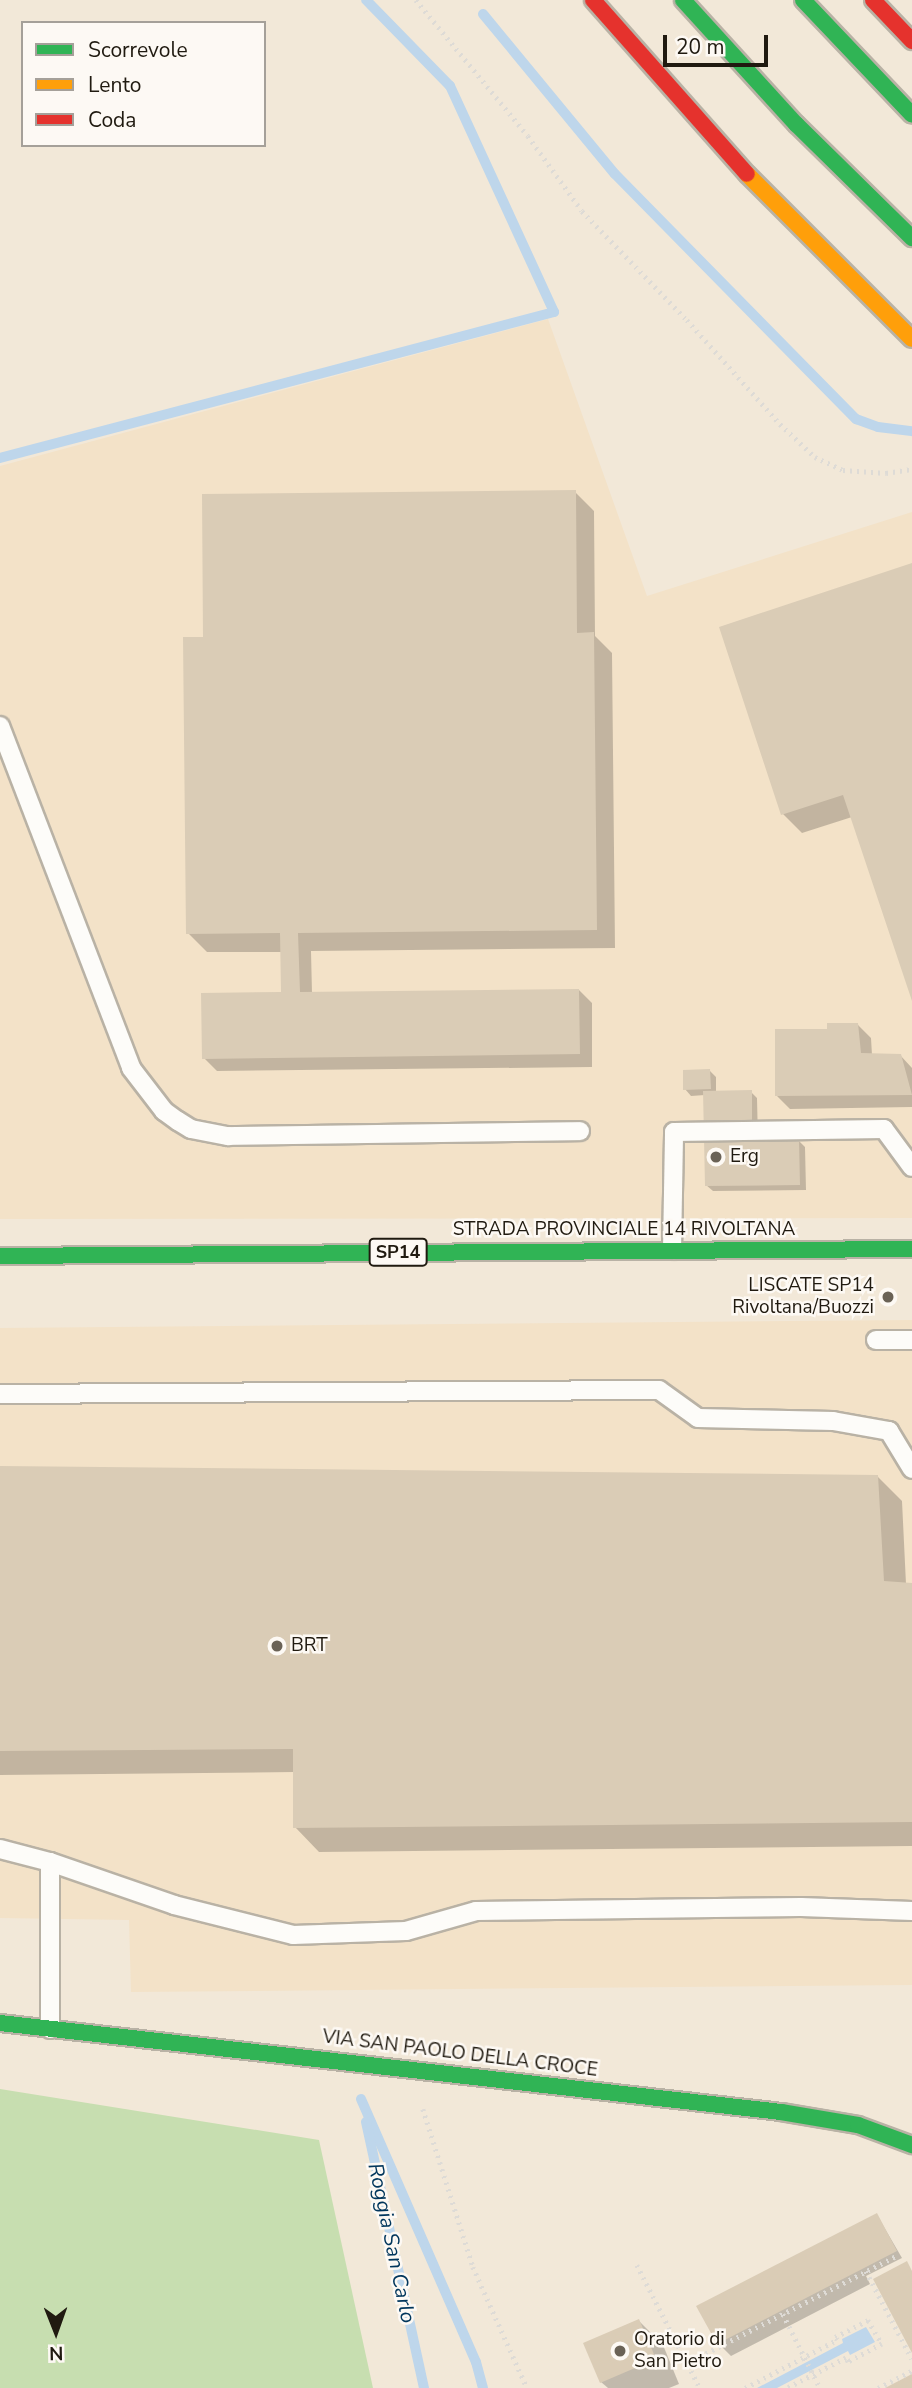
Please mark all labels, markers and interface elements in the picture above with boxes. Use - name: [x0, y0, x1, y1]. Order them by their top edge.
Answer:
- legend: [21, 21, 266, 147]
- scale bar: [667, 21, 772, 65]
- text: 20 m: [676, 33, 725, 61]
- text: Scorrevole: [88, 36, 188, 64]
- text: Lento: [88, 71, 141, 99]
- text: Coda: [88, 106, 136, 134]
- place label: Erg: [730, 1146, 759, 1168]
- marker: Erg: [708, 1149, 724, 1165]
- street label: STRADA PROVINCIALE 14 RIVOLTANA: [453, 1219, 795, 1241]
- road number: SP14: [368, 1238, 428, 1266]
- place label: LISCATE SP14 Rivoltana/Buozzi: [732, 1275, 874, 1319]
- marker: LISCATE SP14 Rivoltana/Buozzi: [880, 1289, 896, 1305]
- place label: BRT: [291, 1635, 328, 1657]
- marker: BRT: [269, 1638, 285, 1654]
- street label: VIA SAN PAOLO DELLA CROCE: [321, 2026, 599, 2082]
- water label: Roggia San Carlo: [363, 2161, 421, 2325]
- north arrow: [21, 2297, 91, 2367]
- place label: Oratorio di San Pietro: [634, 2329, 725, 2373]
- text: N: [49, 2340, 64, 2366]
- marker: Oratorio di San Pietro: [612, 2343, 628, 2359]

